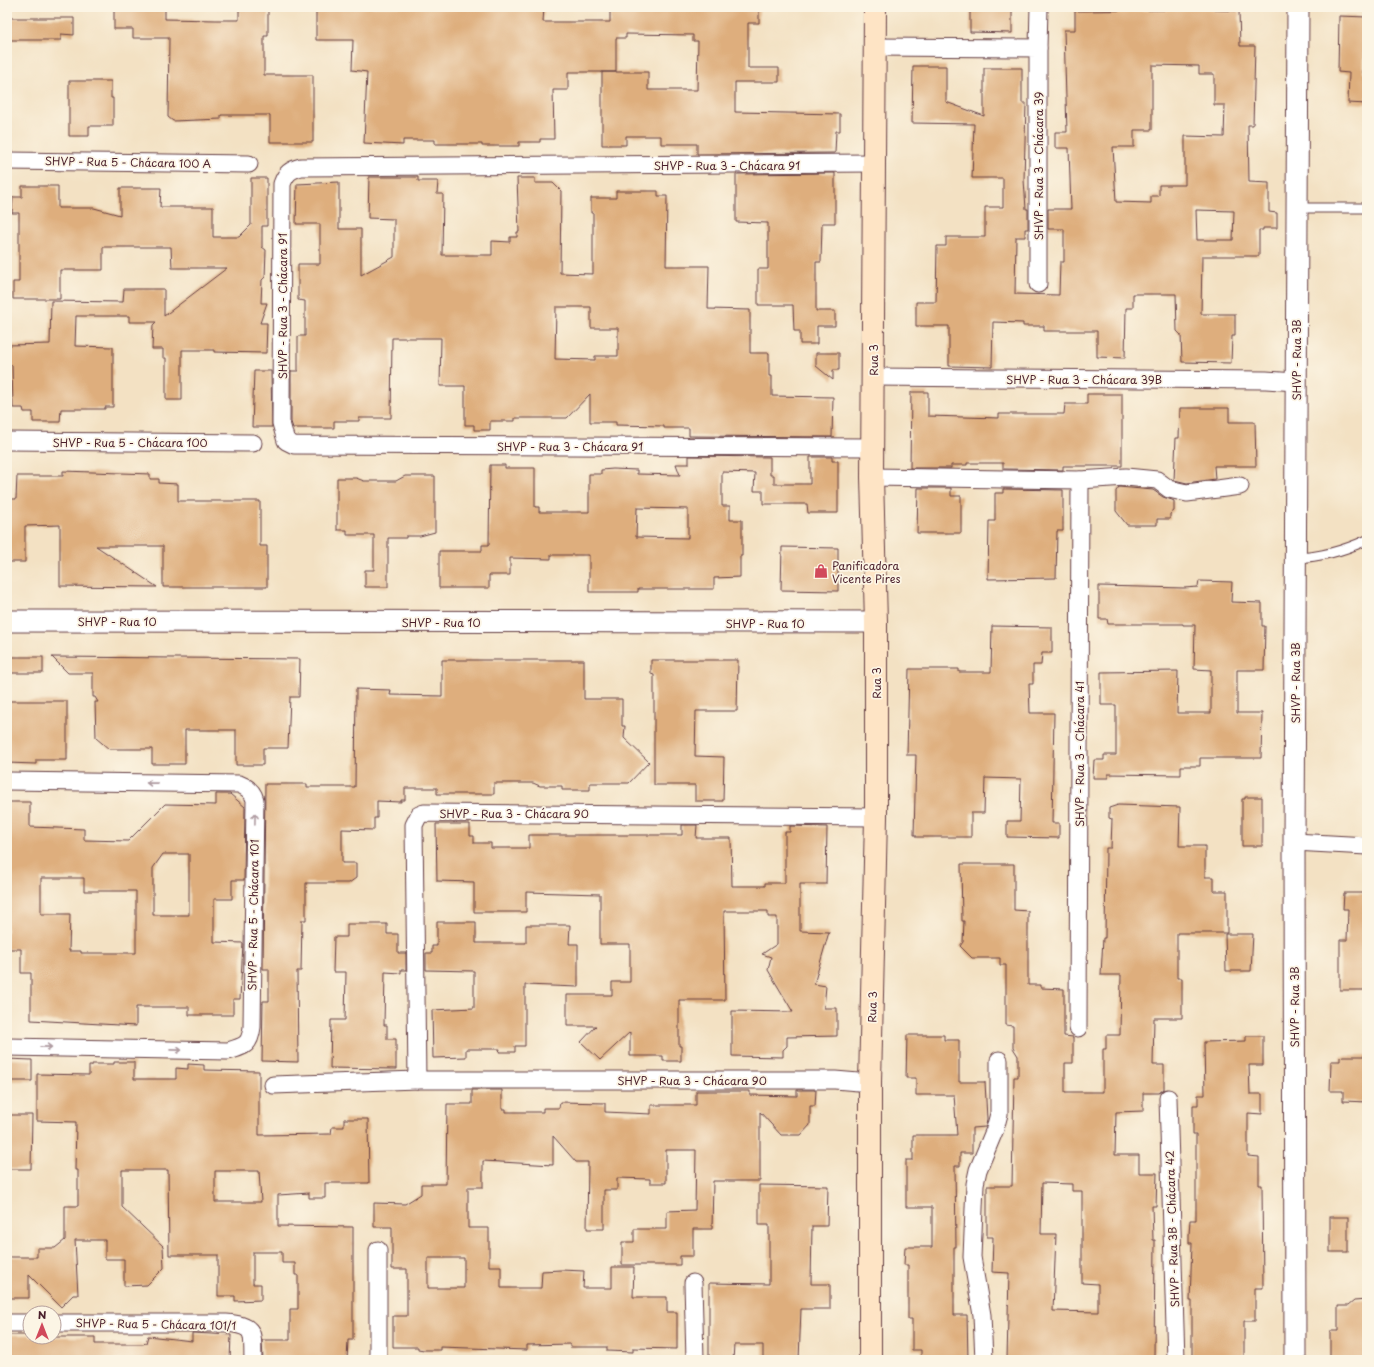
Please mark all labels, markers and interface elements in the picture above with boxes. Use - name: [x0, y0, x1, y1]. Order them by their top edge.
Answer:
- street label: SHVP - Rua 3 - Chácara 39: [1030, 92, 1047, 240]
- street label: SHVP - Rua 5 - Chácara 100 A: [45, 152, 212, 172]
- street label: SHVP - Rua 3 - Chácara 91: [654, 157, 800, 174]
- street label: SHVP - Rua 3 - Chácara 91: [274, 233, 291, 379]
- street label: SHVP - Rua 3B: [1288, 319, 1305, 401]
- street label: Rua 3: [865, 344, 882, 376]
- street label: SHVP - Rua 3 - Chácara 39B: [1006, 371, 1162, 388]
- street label: SHVP - Rua 5 - Chácara 100: [52, 434, 208, 451]
- street label: SHVP - Rua 3 - Chácara 91: [497, 438, 643, 455]
- place label: Panificadora Vicente Pires: [832, 557, 901, 587]
- shop icon: Panificadora Vicente Pires: [813, 563, 829, 579]
- street label: SHVP - Rua 10: [77, 613, 157, 630]
- street label: SHVP - Rua 10: [401, 614, 481, 631]
- street label: SHVP - Rua 10: [725, 615, 805, 632]
- street label: SHVP - Rua 3B: [1287, 642, 1304, 724]
- street label: Rua 3: [868, 667, 885, 699]
- street label: SHVP - Rua 3 - Chácara 41: [1071, 681, 1088, 827]
- one-way arrow: [146, 779, 159, 786]
- street label: SHVP - Rua 3 - Chácara 90: [439, 805, 589, 822]
- one-way arrow: [251, 813, 259, 826]
- street label: SHVP - Rua 5 - Chácara 101: [243, 839, 263, 991]
- street label: SHVP - Rua 3B: [1286, 966, 1303, 1048]
- street label: Rua 3: [863, 991, 881, 1023]
- one-way arrow: [39, 1044, 52, 1051]
- one-way arrow: [169, 1046, 182, 1054]
- street label: SHVP - Rua 3 - Chácara 90: [617, 1072, 767, 1089]
- street label: SHVP - Rua 3B - Chácara 42: [1161, 1150, 1183, 1308]
- north arrow: [22, 1305, 62, 1345]
- text: N: [38, 1306, 47, 1323]
- street label: SHVP - Rua 5 - Chácara 101/1: [75, 1314, 237, 1334]

